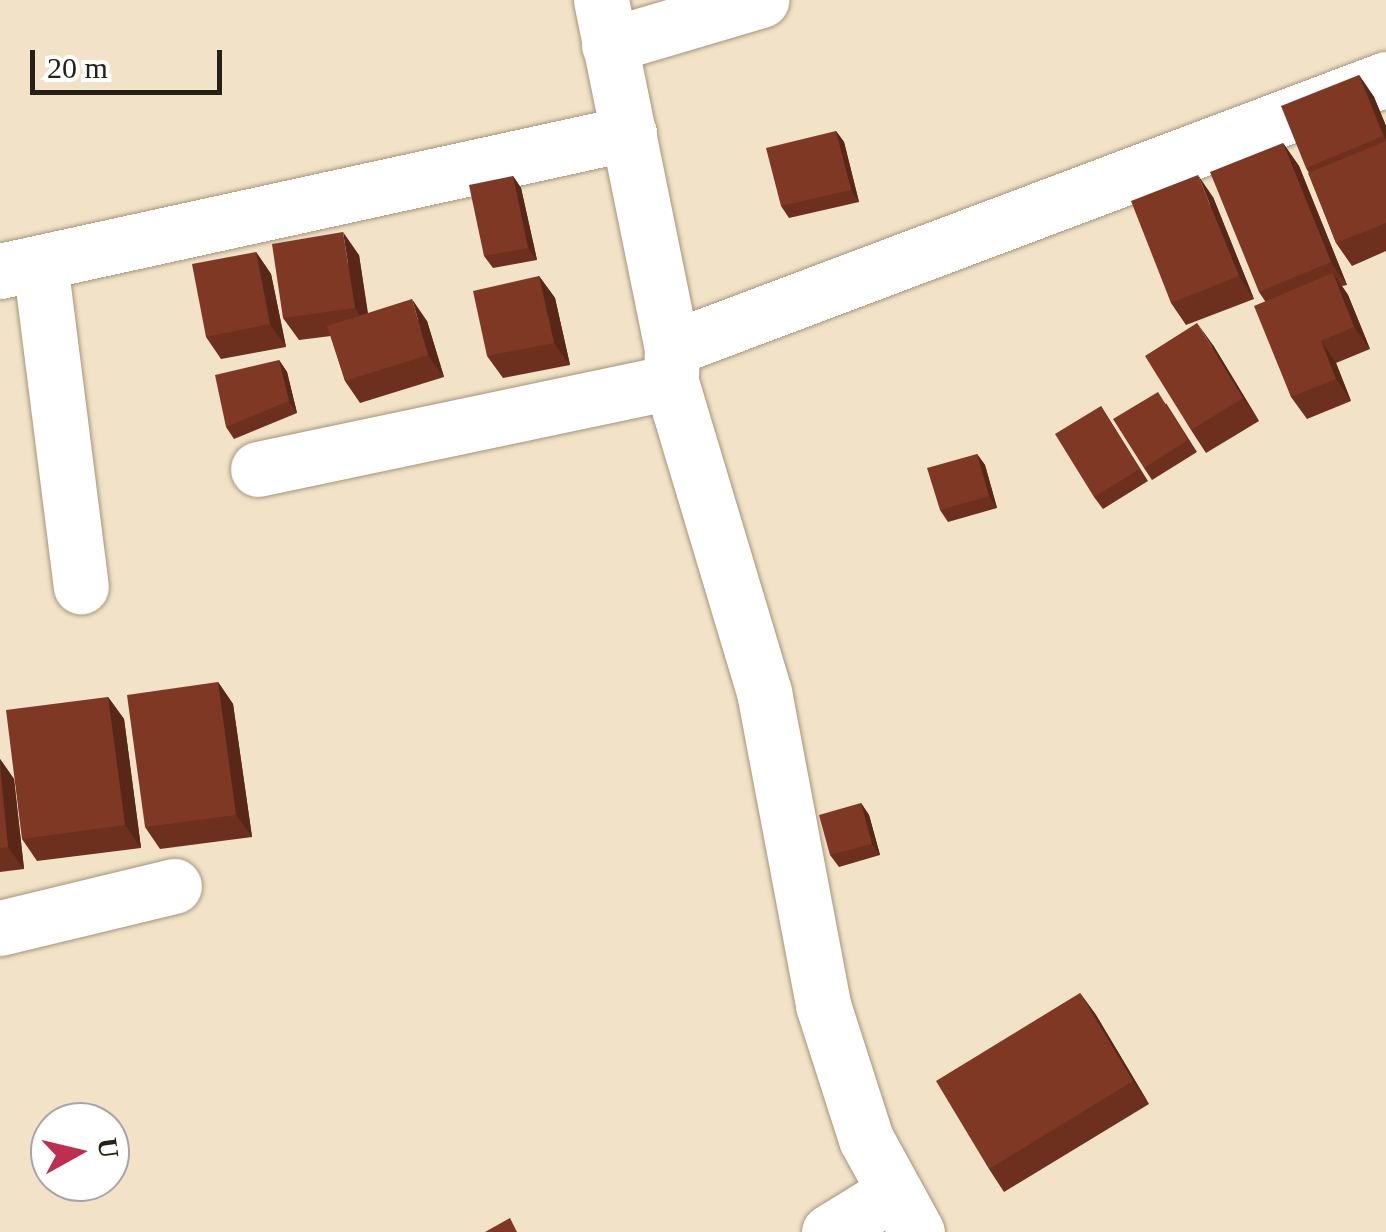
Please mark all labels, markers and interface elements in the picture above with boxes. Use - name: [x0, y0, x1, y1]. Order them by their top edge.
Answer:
- scale bar: [35, 30, 228, 92]
- text: 20 m: [47, 51, 108, 84]
- north arrow: [30, 1102, 130, 1202]
- text: U: [91, 1136, 125, 1160]

